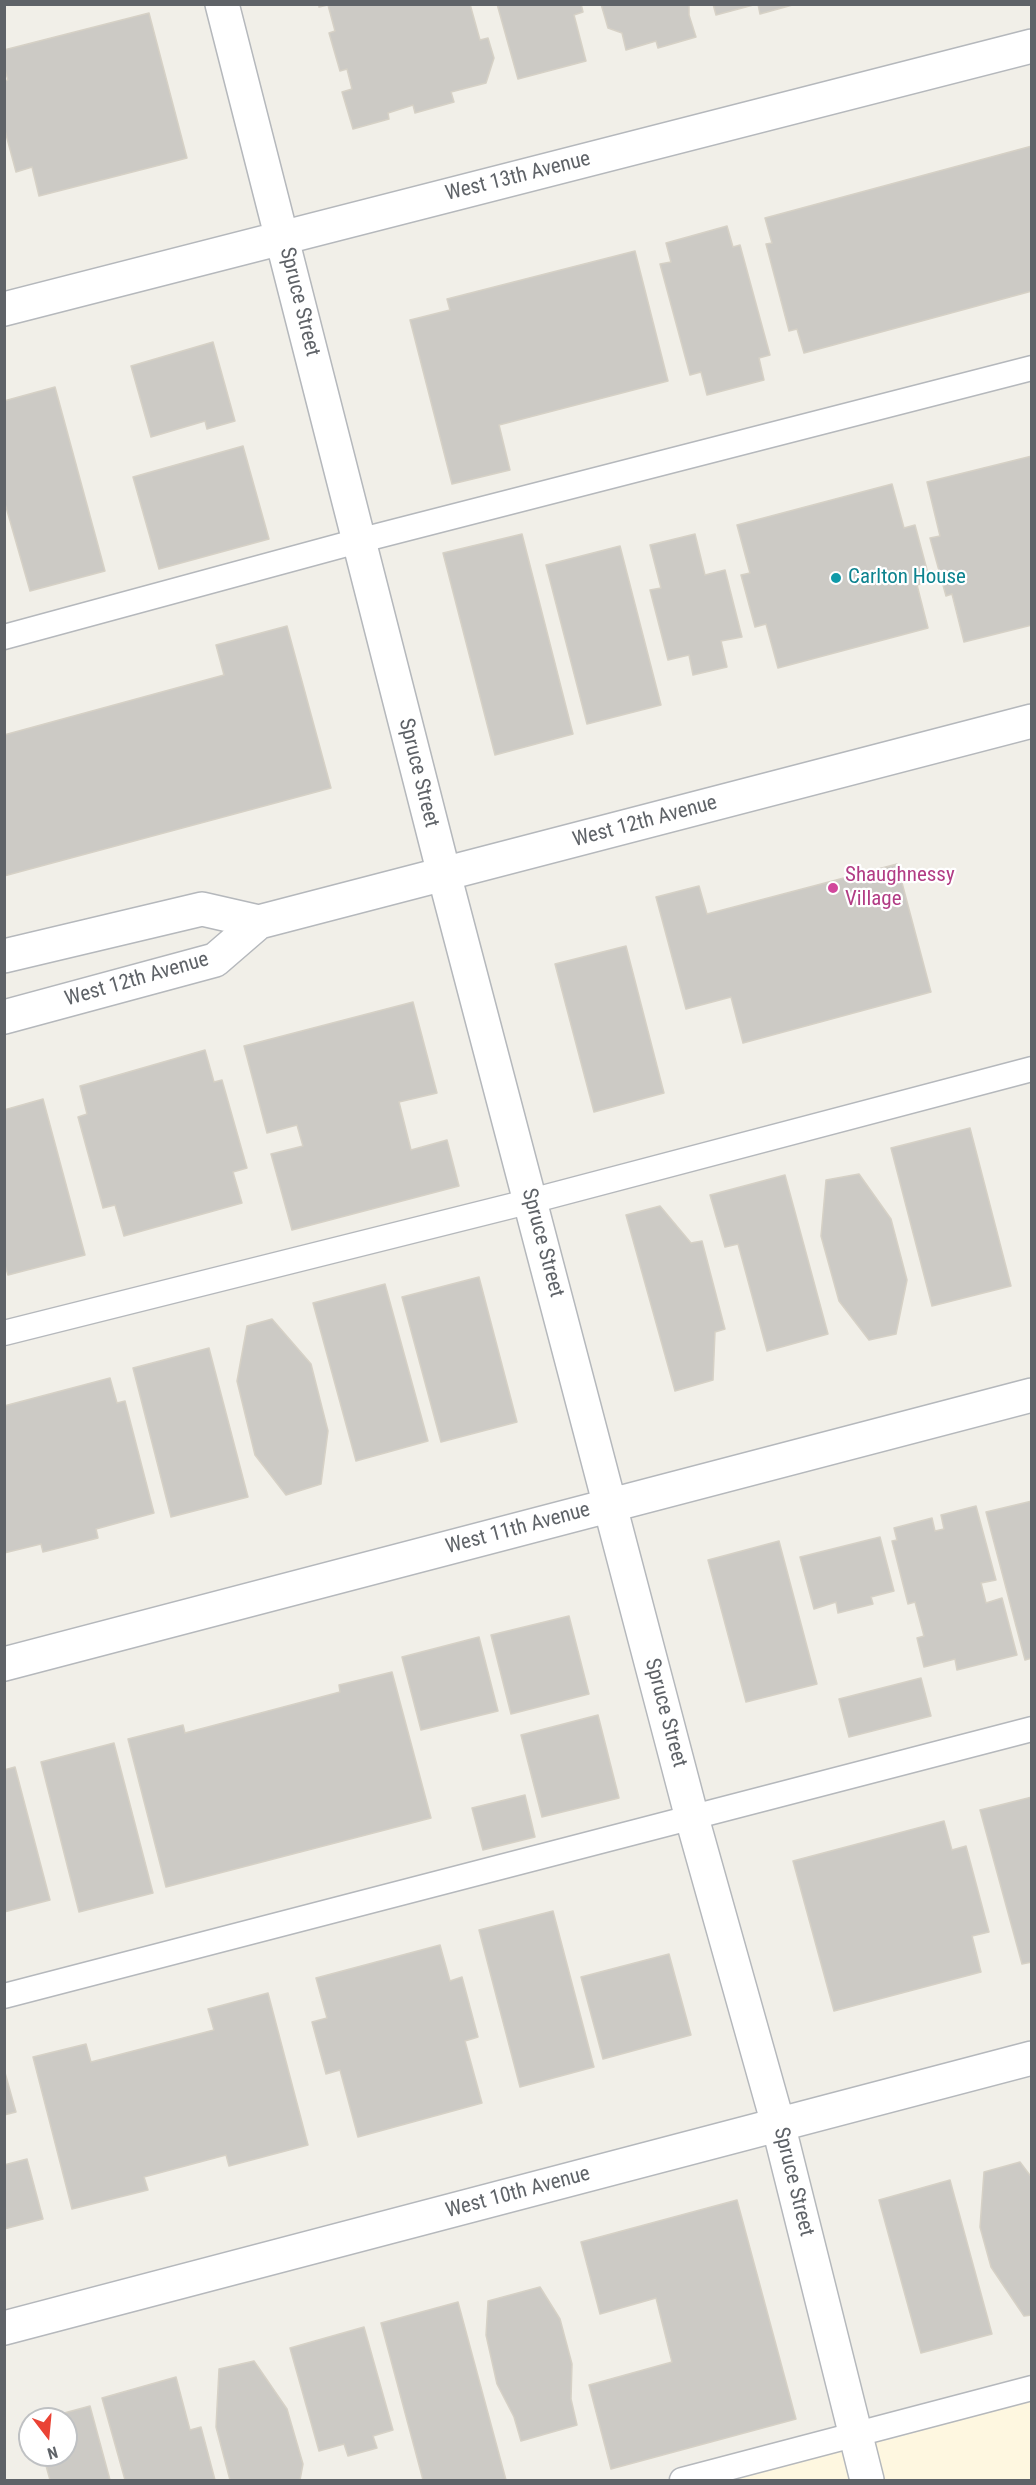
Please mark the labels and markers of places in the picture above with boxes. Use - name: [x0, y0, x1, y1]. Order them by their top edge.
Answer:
- place label: Carlton House: [848, 565, 966, 591]
- marker: Carlton House: [829, 571, 843, 585]
- place label: Shaughnessy Village: [845, 863, 955, 913]
- marker: Shaughnessy Village: [826, 881, 840, 895]

